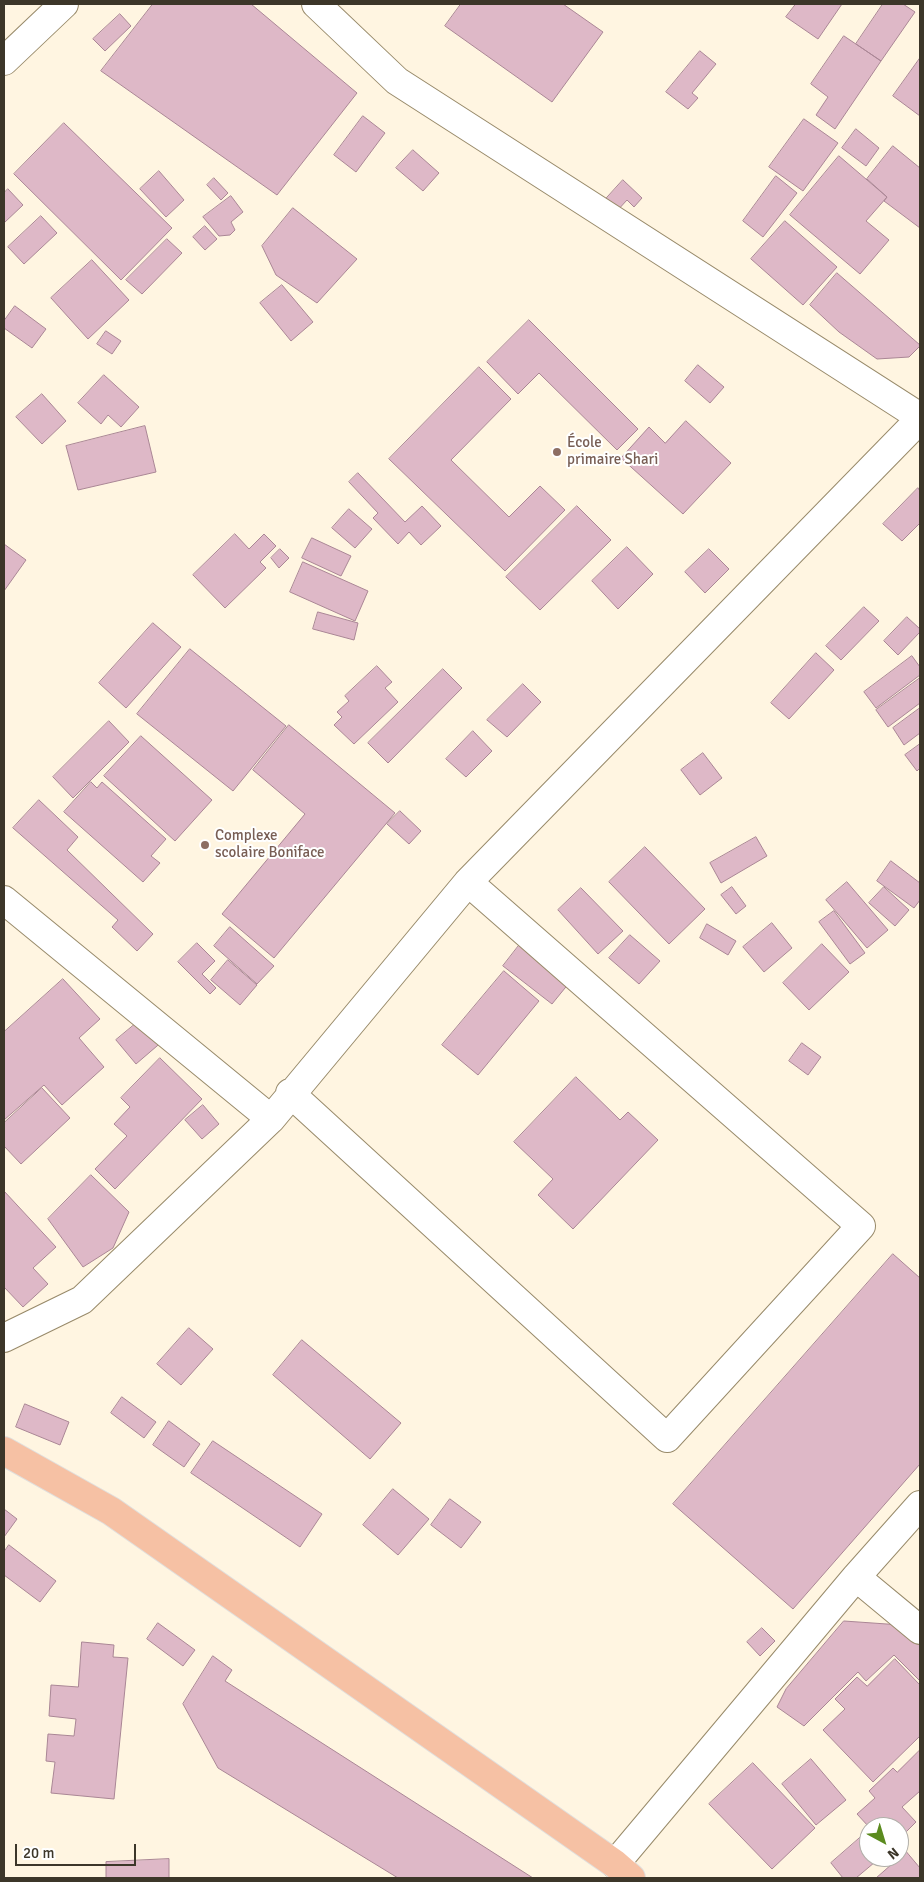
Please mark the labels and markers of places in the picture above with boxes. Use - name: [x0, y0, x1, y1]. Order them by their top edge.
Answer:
- place label: École primaire Shari: [567, 434, 658, 469]
- marker: École primaire Shari: [551, 446, 563, 458]
- place label: Complexe scolaire Boniface: [215, 827, 325, 862]
- marker: Complexe scolaire Boniface: [199, 839, 211, 851]

